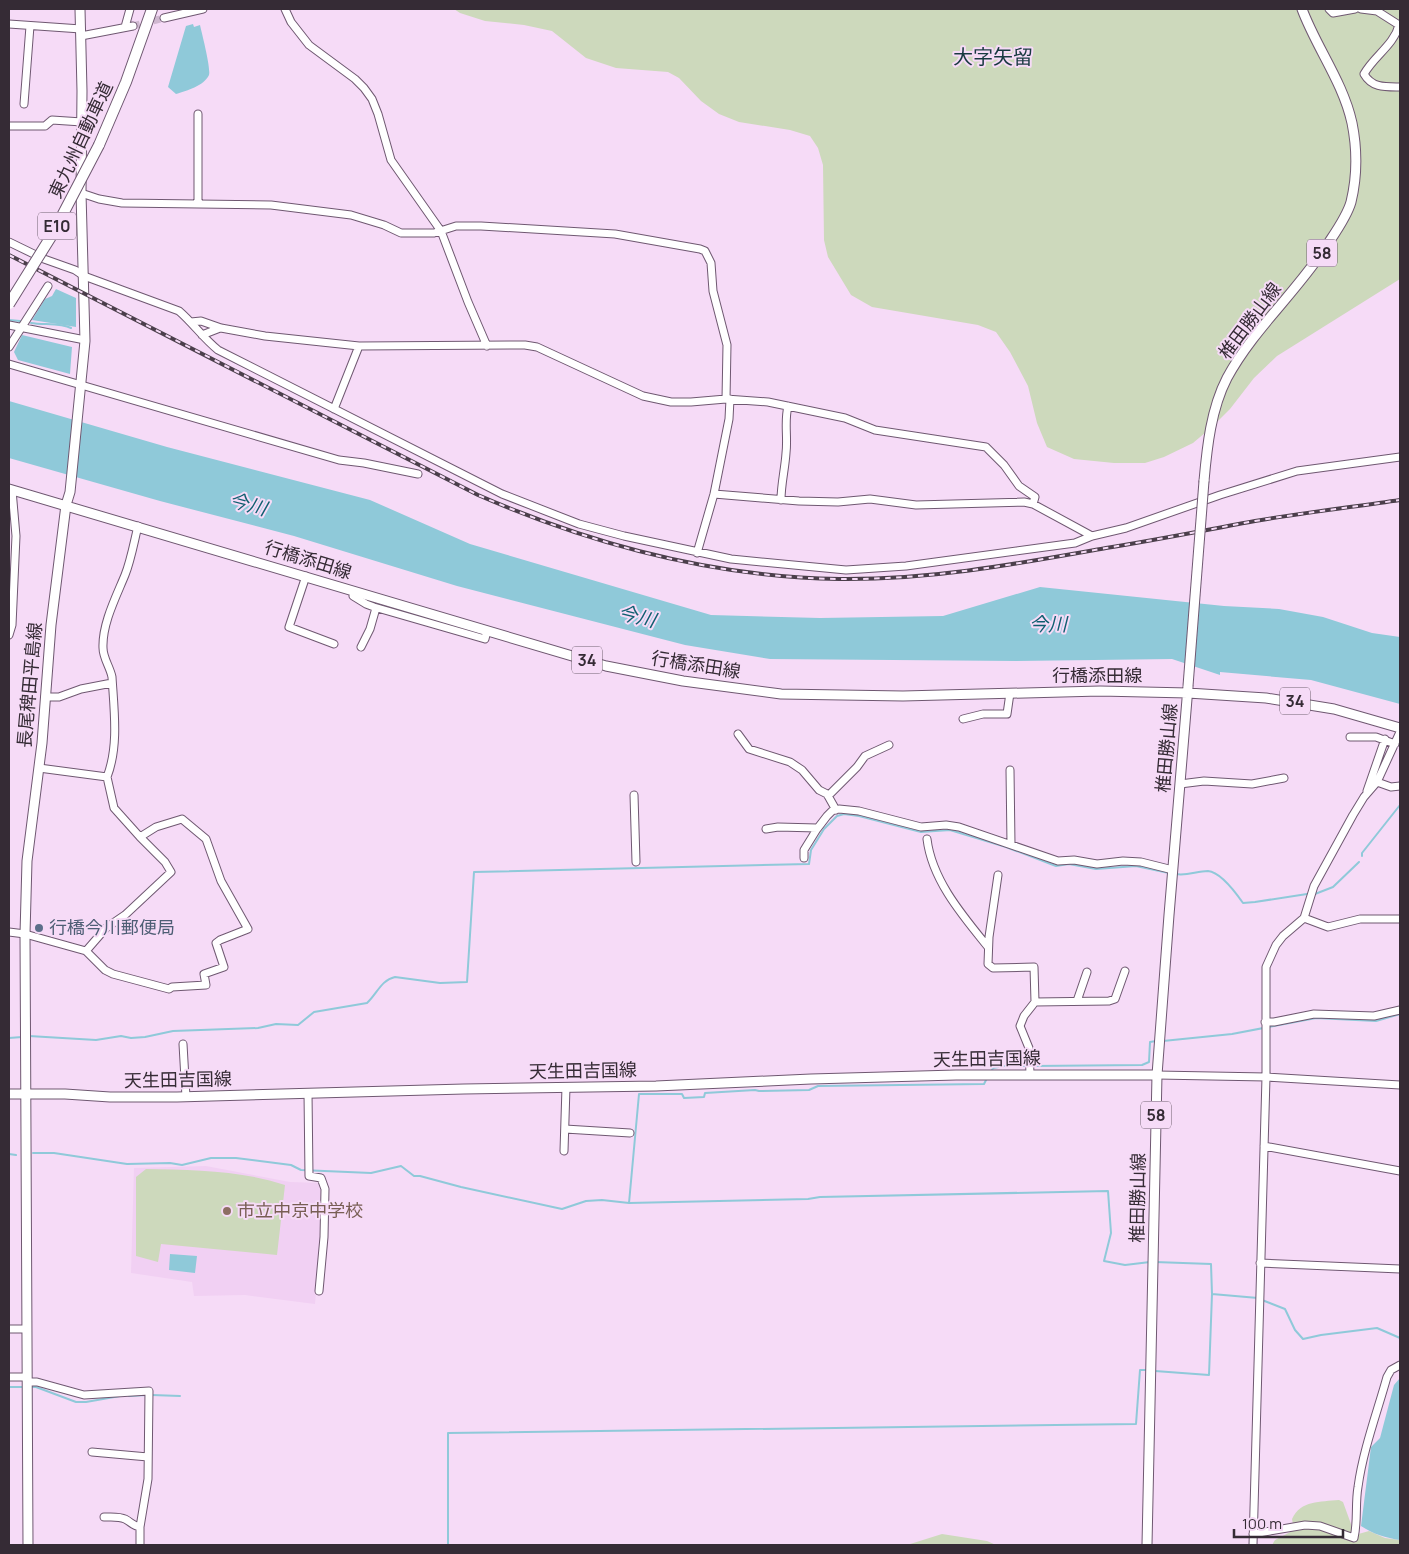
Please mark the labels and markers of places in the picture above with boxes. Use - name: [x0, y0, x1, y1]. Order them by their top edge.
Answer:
- place label: 行橋今川郵便局: [49, 915, 175, 939]
- marker: 行橋今川郵便局: [33, 922, 45, 934]
- place label: 市立中京中学校: [237, 1198, 363, 1222]
- marker: 市立中京中学校: [221, 1205, 233, 1217]

